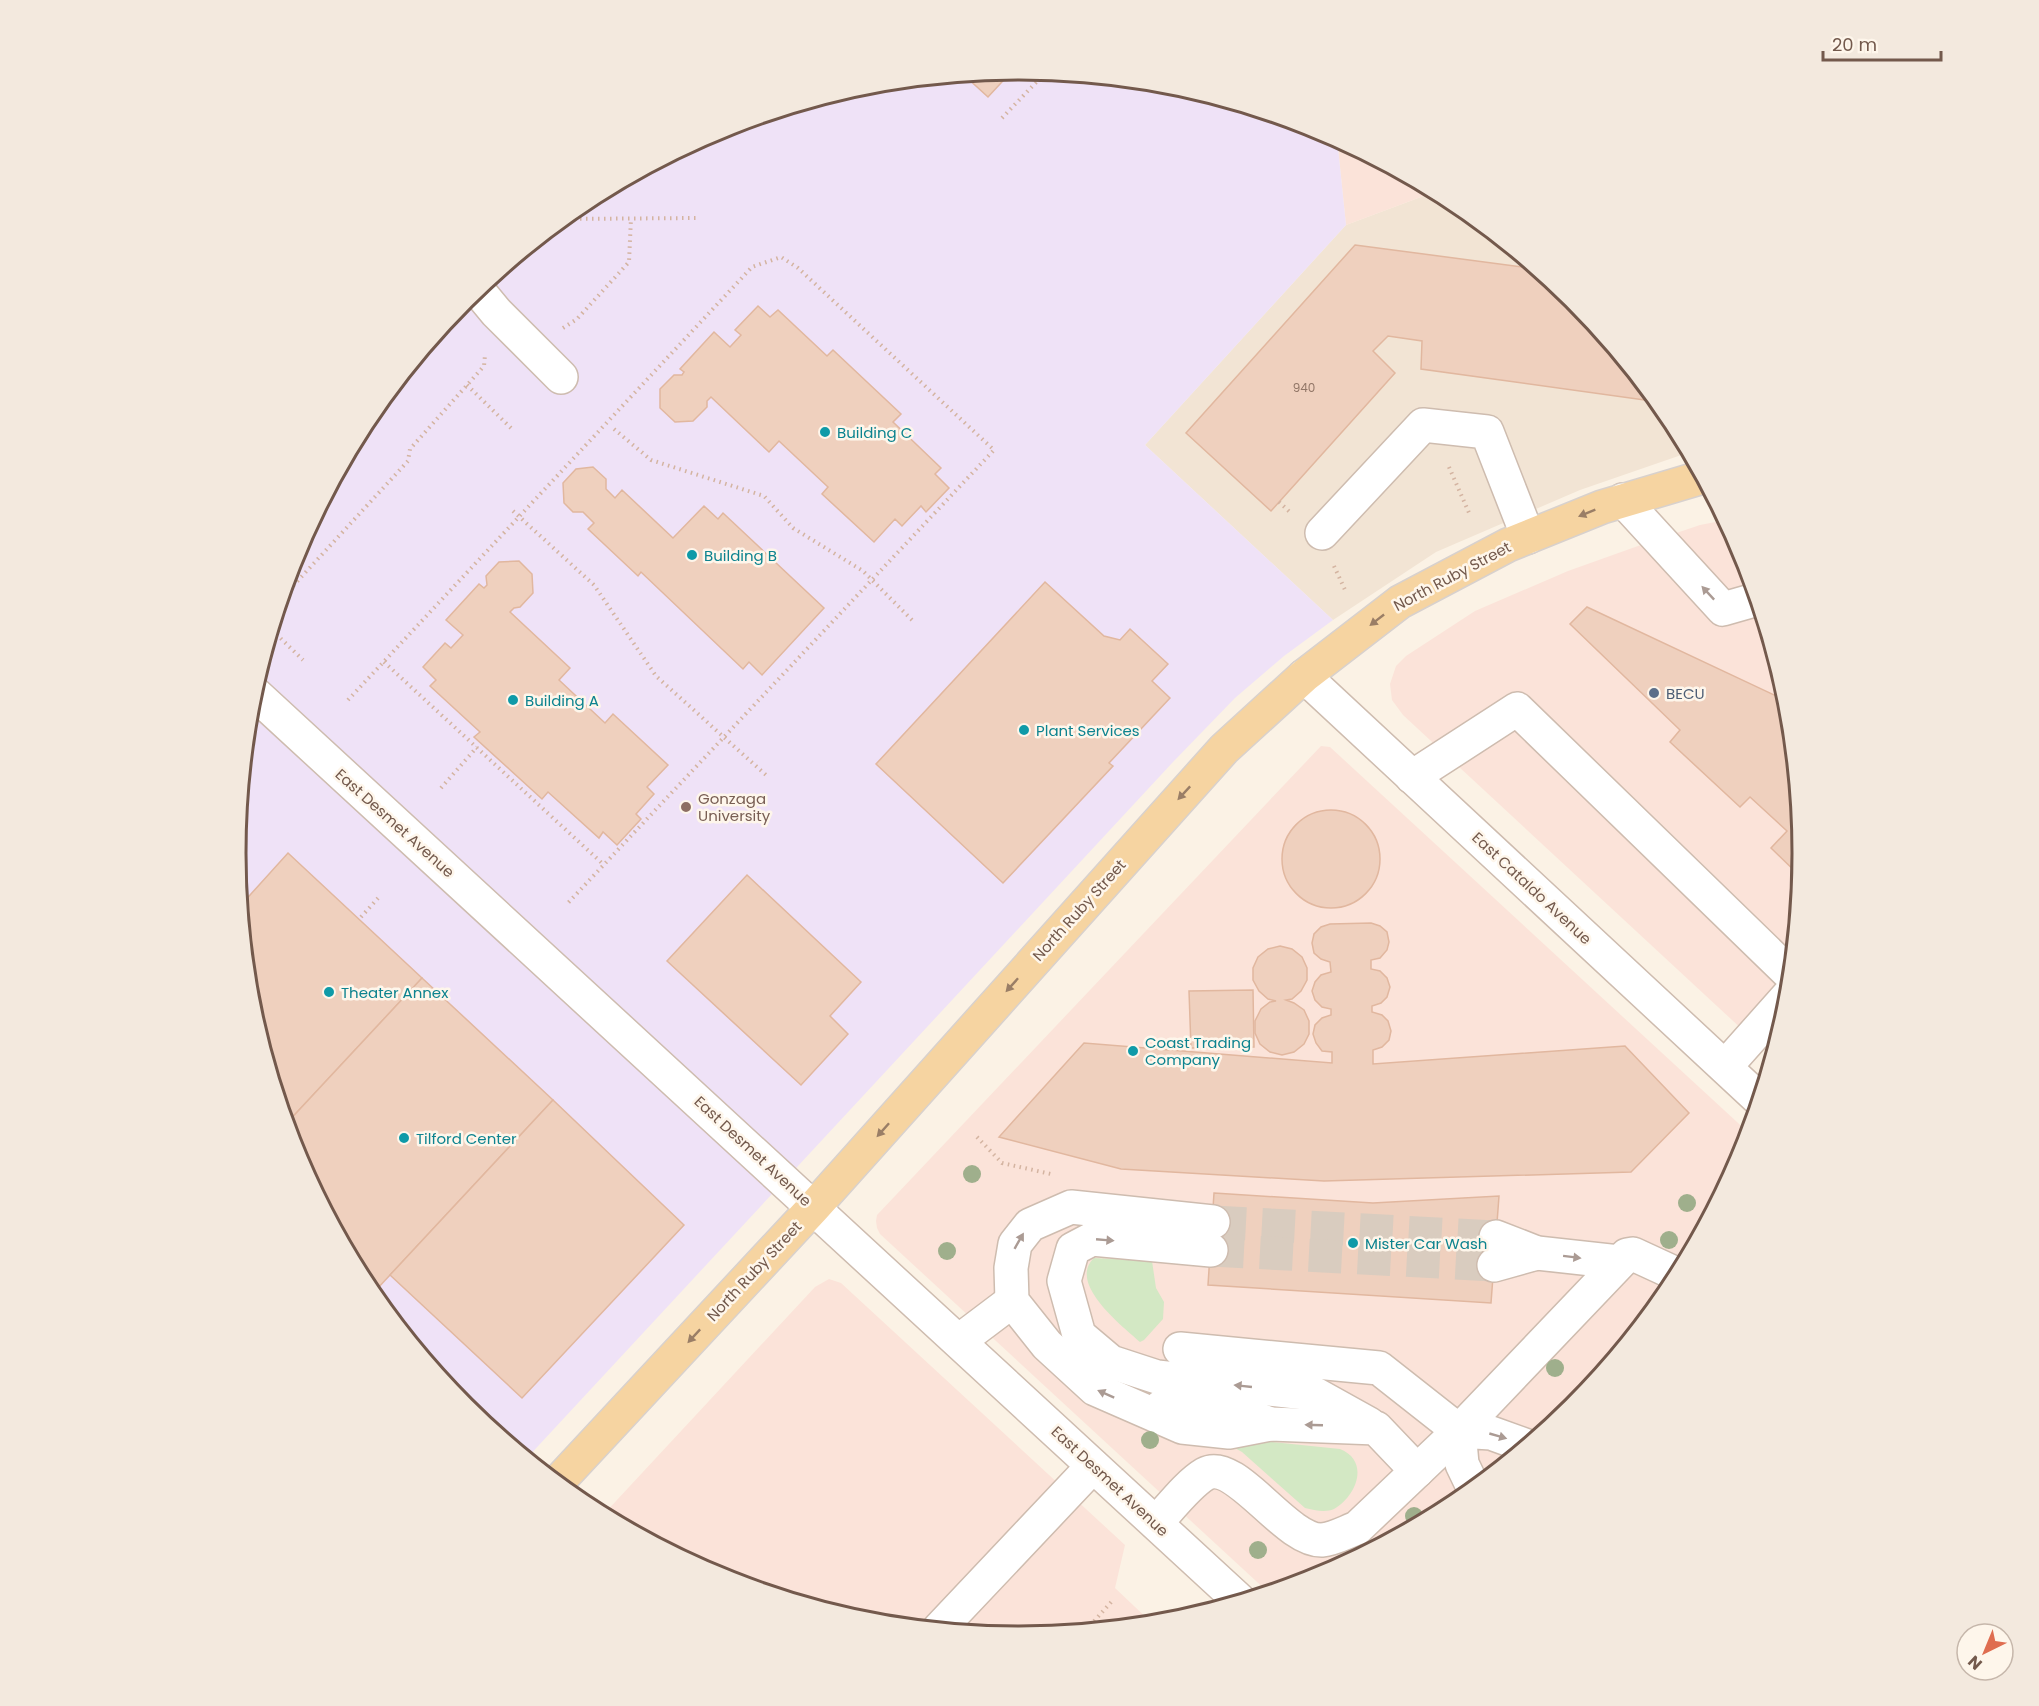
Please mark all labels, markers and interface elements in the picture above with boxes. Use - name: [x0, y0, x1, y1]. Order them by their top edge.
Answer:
- scale bar: [1823, 24, 1942, 62]
- text: 20 m: [1832, 32, 1877, 57]
- house number: 940: [1293, 379, 1315, 396]
- place label: Building C: [837, 422, 912, 443]
- marker: Building C: [818, 425, 832, 439]
- one-way arrow: [1578, 508, 1596, 518]
- street label: North Ruby Street: [1390, 536, 1514, 616]
- place label: Building B: [704, 545, 777, 566]
- marker: Building B: [685, 548, 699, 562]
- one-way arrow: [1701, 585, 1715, 600]
- one-way arrow: [1369, 613, 1384, 625]
- place label: BECU: [1666, 683, 1705, 704]
- marker: BECU: [1647, 686, 1661, 700]
- place label: Building A: [525, 690, 599, 711]
- marker: Building A: [506, 693, 520, 707]
- place label: Plant Services: [1036, 720, 1140, 741]
- marker: Plant Services: [1017, 723, 1031, 737]
- street label: East Desmet Avenue: [331, 764, 459, 882]
- one-way arrow: [1178, 785, 1192, 799]
- place label: Gonzaga University: [698, 788, 771, 826]
- marker: Gonzaga University: [679, 800, 693, 814]
- street label: East Cataldo Avenue: [1468, 827, 1596, 949]
- street label: North Ruby Street: [1028, 855, 1130, 965]
- one-way arrow: [1006, 977, 1019, 992]
- place label: Theater Annex: [341, 982, 448, 1003]
- marker: Theater Annex: [322, 985, 336, 999]
- place label: Coast Trading Company: [1145, 1032, 1251, 1070]
- marker: Coast Trading Company: [1126, 1044, 1140, 1058]
- street label: East Desmet Avenue: [690, 1091, 816, 1211]
- one-way arrow: [877, 1122, 890, 1137]
- place label: Tilford Center: [416, 1128, 517, 1149]
- marker: Tilford Center: [397, 1131, 411, 1145]
- street label: North Ruby Street: [702, 1216, 806, 1326]
- one-way arrow: [1014, 1232, 1024, 1249]
- place label: Mister Car Wash: [1365, 1233, 1487, 1254]
- one-way arrow: [1095, 1235, 1114, 1245]
- marker: Mister Car Wash: [1346, 1236, 1360, 1250]
- one-way arrow: [1563, 1252, 1582, 1262]
- one-way arrow: [688, 1328, 701, 1343]
- one-way arrow: [1233, 1381, 1252, 1391]
- one-way arrow: [1097, 1389, 1115, 1398]
- street label: East Desmet Avenue: [1047, 1421, 1173, 1541]
- one-way arrow: [1304, 1421, 1323, 1430]
- one-way arrow: [1489, 1432, 1507, 1441]
- north arrow: [1955, 1622, 2015, 1682]
- text: N: [1963, 1650, 1987, 1675]

